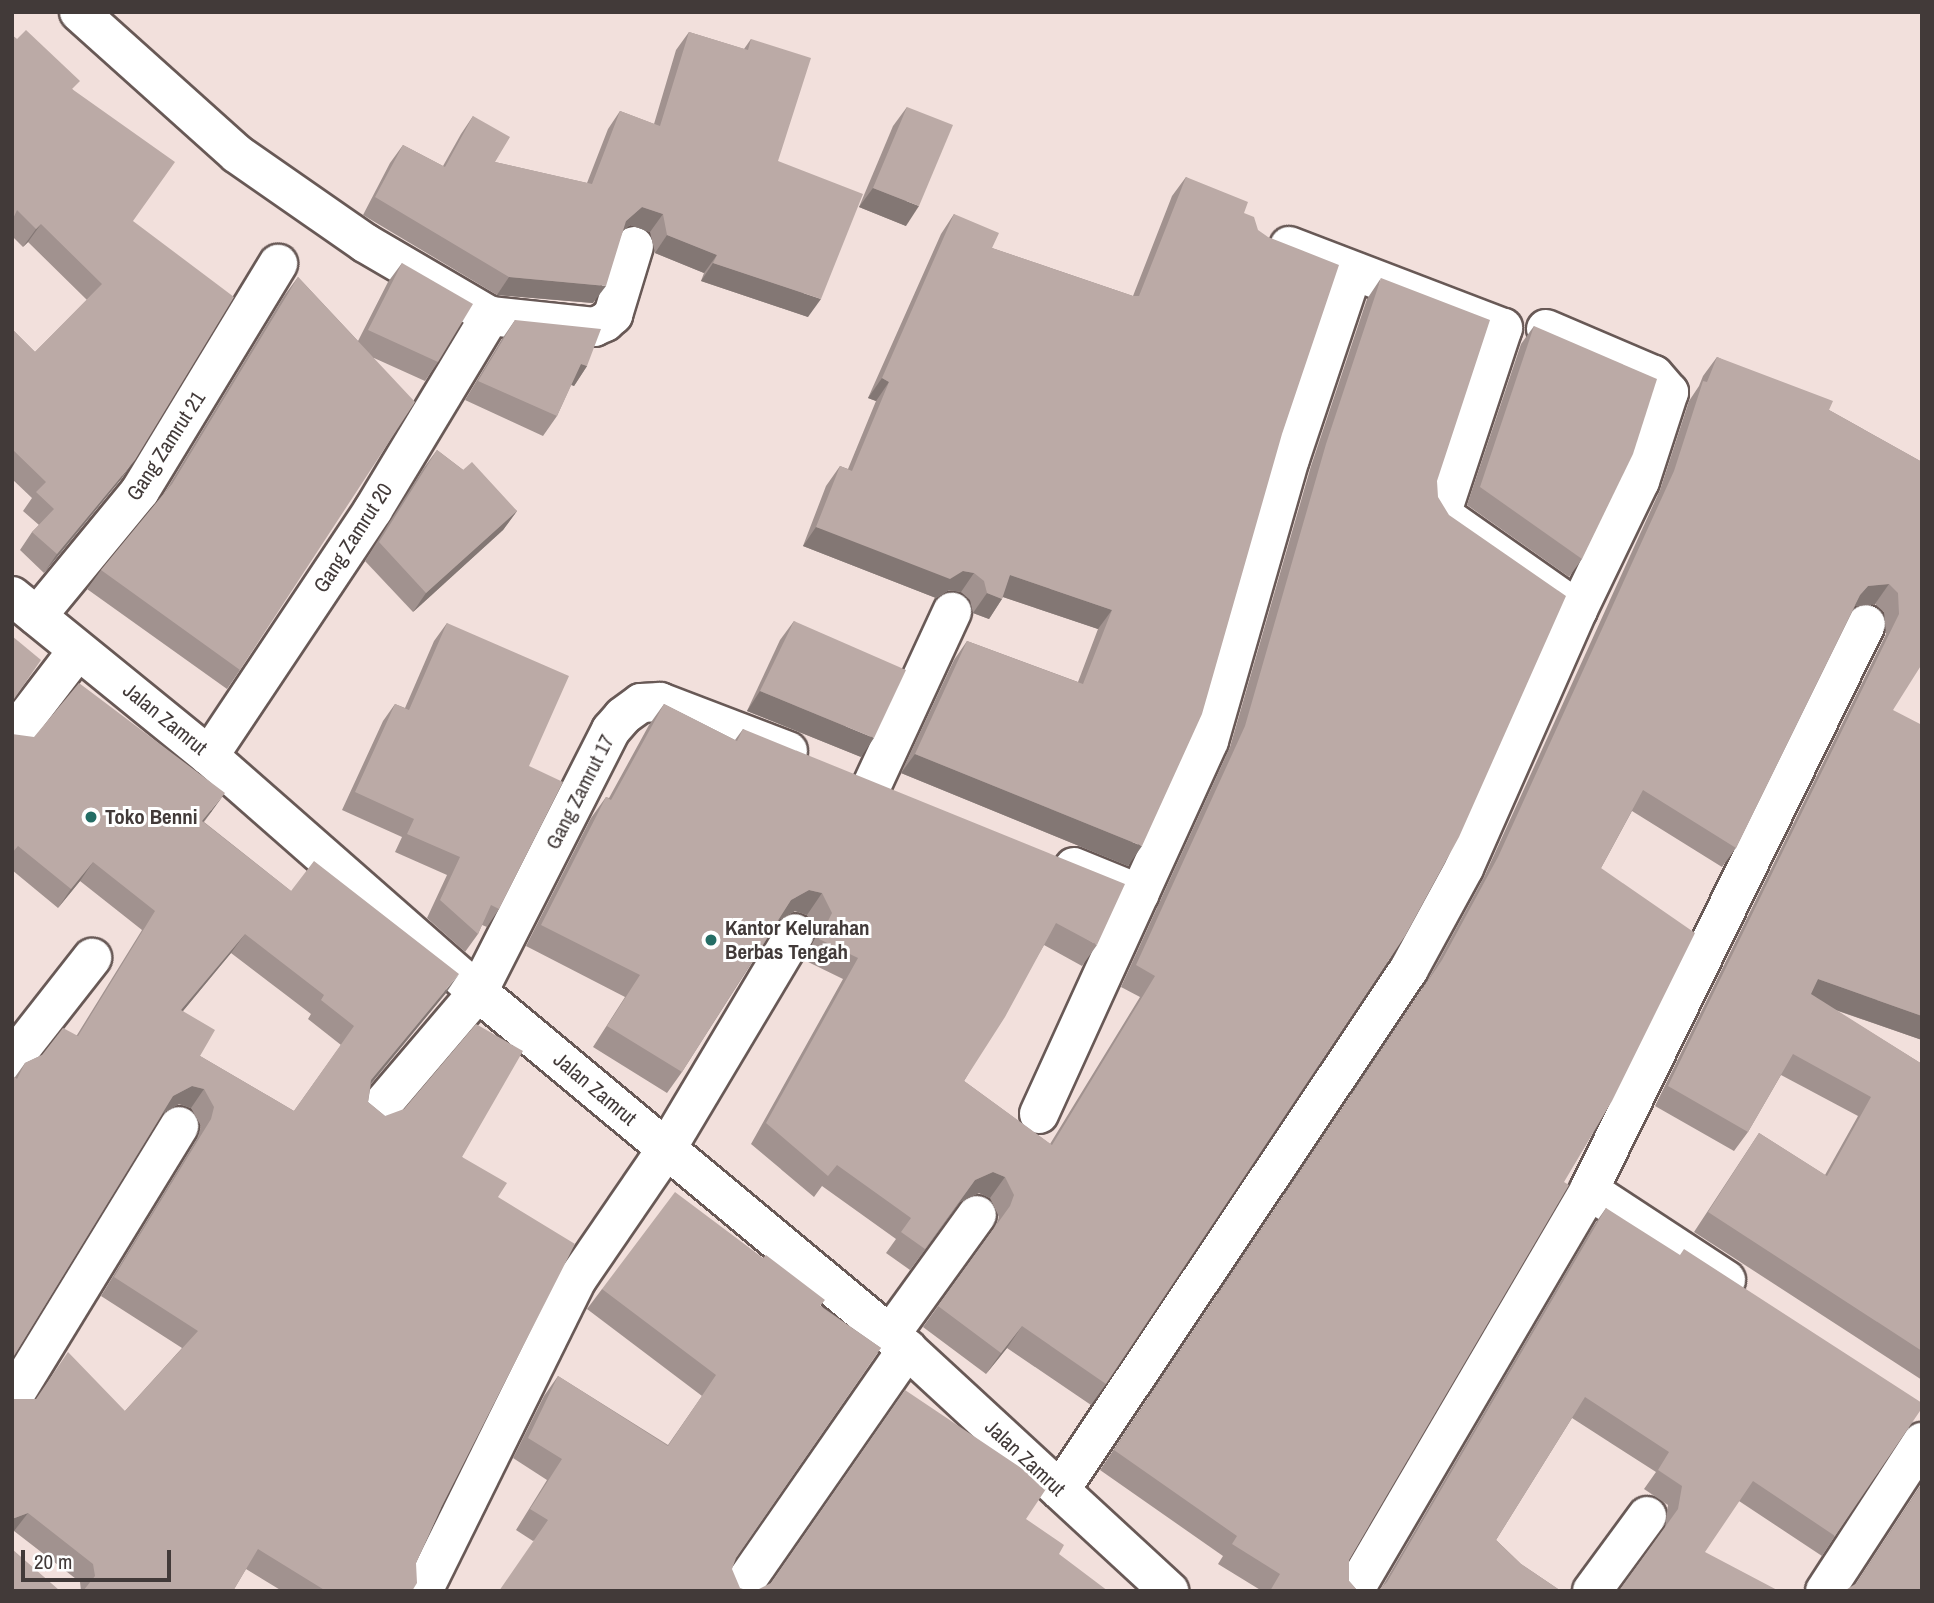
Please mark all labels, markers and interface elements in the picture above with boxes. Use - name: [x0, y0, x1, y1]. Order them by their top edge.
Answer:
- street label: Gang Zamrut 21: [121, 387, 211, 505]
- street label: Gang Zamrut 20: [308, 479, 398, 597]
- street label: Jalan Zamrut: [118, 678, 212, 760]
- street label: Gang Zamrut 17: [540, 730, 620, 854]
- place label: Toko Benni: [105, 804, 198, 830]
- marker: Toko Benni: [83, 809, 99, 825]
- place label: Kantor Kelurahan Berbas Tengah: [725, 915, 869, 965]
- marker: Kantor Kelurahan Berbas Tengah: [703, 932, 719, 948]
- street label: Jalan Zamrut: [548, 1047, 642, 1131]
- street label: Jalan Zamrut: [980, 1415, 1070, 1501]
- scale bar: [24, 1536, 175, 1580]
- text: 20 m: [34, 1547, 72, 1576]

